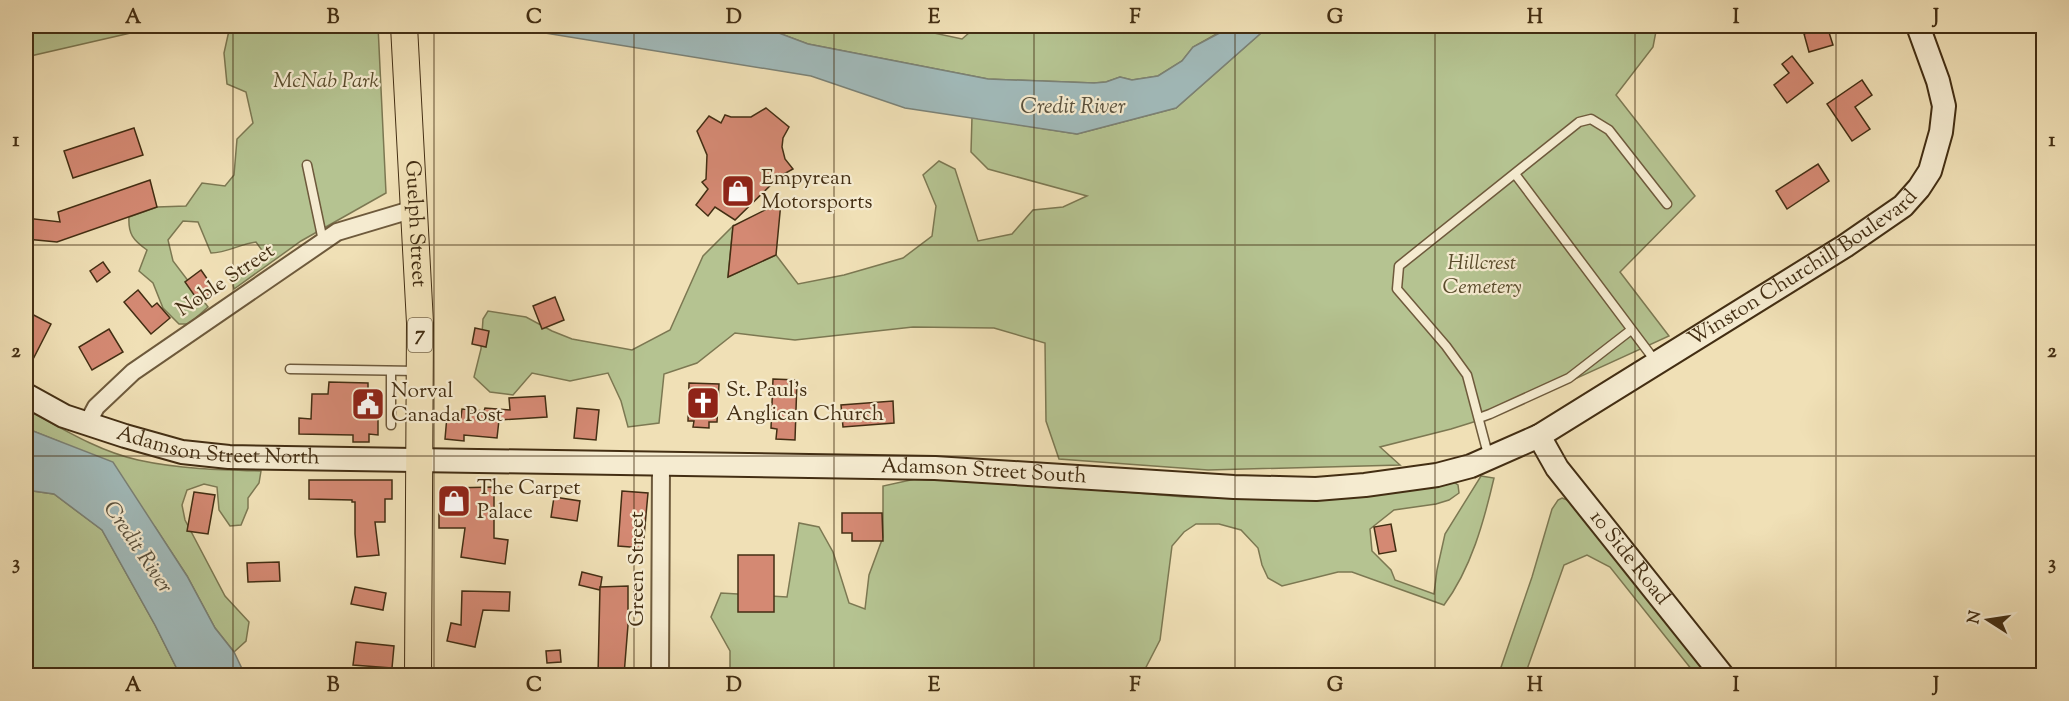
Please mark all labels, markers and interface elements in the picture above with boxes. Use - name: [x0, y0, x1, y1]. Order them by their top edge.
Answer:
- text: A: [125, 4, 142, 33]
- text: B: [327, 4, 340, 33]
- text: C: [526, 4, 542, 33]
- text: D: [726, 4, 742, 33]
- text: E: [928, 4, 941, 33]
- text: F: [1129, 4, 1141, 33]
- text: G: [1327, 4, 1344, 33]
- text: H: [1527, 4, 1543, 33]
- text: I: [1733, 4, 1740, 33]
- text: J: [1931, 4, 1939, 33]
- park label: McNab Park: [273, 67, 379, 97]
- water label: Credit River: [1020, 92, 1126, 124]
- text: 1: [13, 127, 20, 156]
- text: 1: [2049, 127, 2056, 156]
- street label: Guelph Street: [396, 159, 433, 288]
- place label: Empyrean Motorsports: [761, 164, 873, 218]
- shop icon: Empyrean Motorsports: [720, 173, 756, 209]
- street label: Winston Churchill Boulevard: [1682, 183, 1926, 355]
- street label: Noble Street: [171, 237, 281, 325]
- park label: Hillcrest Cemetery: [1443, 249, 1521, 303]
- road number: 7: [408, 318, 432, 352]
- text: 2: [11, 338, 21, 367]
- text: 2: [2047, 338, 2057, 367]
- place label: St. Paul's Anglican Church: [726, 376, 884, 430]
- place label: Norval Canada Post: [391, 377, 503, 431]
- church icon: St. Paul's Anglican Church: [685, 385, 721, 421]
- public building icon: Norval Canada Post: [350, 386, 386, 422]
- street label: Adamson Street North: [112, 419, 320, 473]
- street label: Adamson Street South: [881, 452, 1088, 493]
- place label: The Carpet Palace: [477, 474, 581, 528]
- shop icon: The Carpet Palace: [436, 483, 472, 519]
- water label: Credit River: [94, 495, 180, 601]
- street label: 10 Side Road: [1582, 504, 1676, 612]
- street label: Green Street: [623, 511, 653, 627]
- text: 3: [12, 550, 20, 579]
- text: 3: [2048, 550, 2056, 579]
- north arrow: [1958, 590, 2018, 650]
- text: N: [1963, 609, 1988, 626]
- text: A: [125, 672, 142, 701]
- text: B: [327, 672, 340, 701]
- text: C: [526, 672, 542, 701]
- text: D: [726, 672, 742, 701]
- text: E: [928, 672, 941, 701]
- text: F: [1129, 672, 1141, 701]
- text: G: [1327, 672, 1344, 701]
- text: H: [1527, 672, 1543, 701]
- text: I: [1733, 672, 1740, 701]
- text: J: [1931, 672, 1939, 701]

